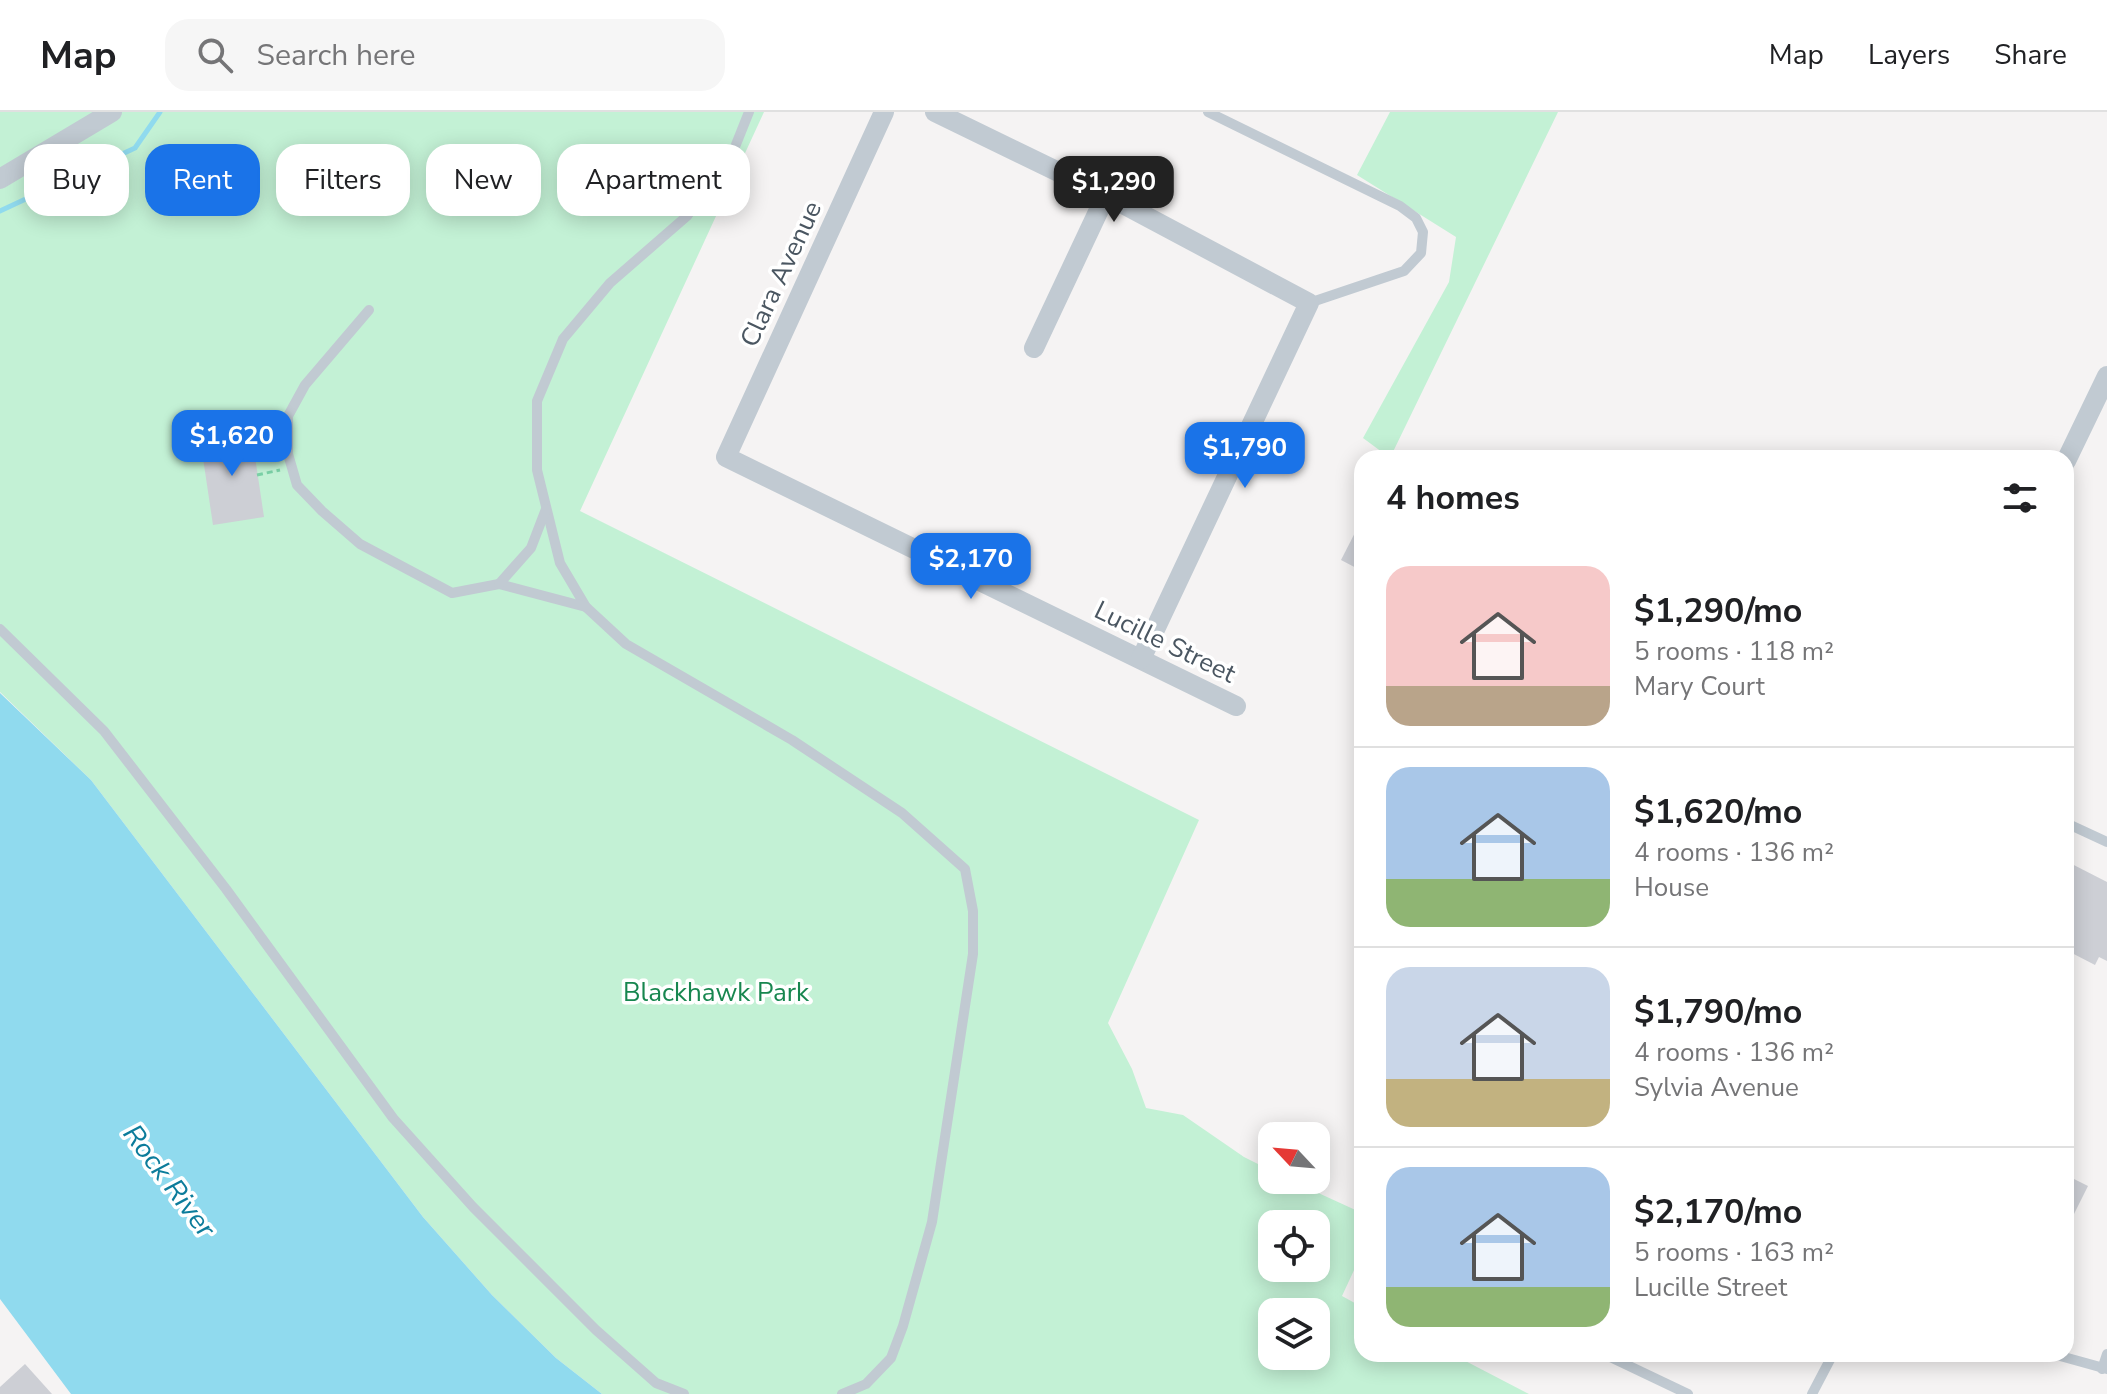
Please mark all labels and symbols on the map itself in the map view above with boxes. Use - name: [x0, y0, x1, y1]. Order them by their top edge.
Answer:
- pin: $1,290: [1049, 156, 1179, 224]
- street label: Clara Avenue: [732, 195, 830, 353]
- pin: $1,620: [167, 410, 297, 478]
- pin: $1,790: [1180, 422, 1310, 490]
- pin: $2,170: [906, 533, 1036, 601]
- street label: Lucille Street: [1088, 593, 1242, 692]
- park label: Blackhawk Park: [623, 975, 810, 1010]
- water label: Rock River: [114, 1117, 225, 1246]
- north arrow: [1258, 1122, 1330, 1194]

